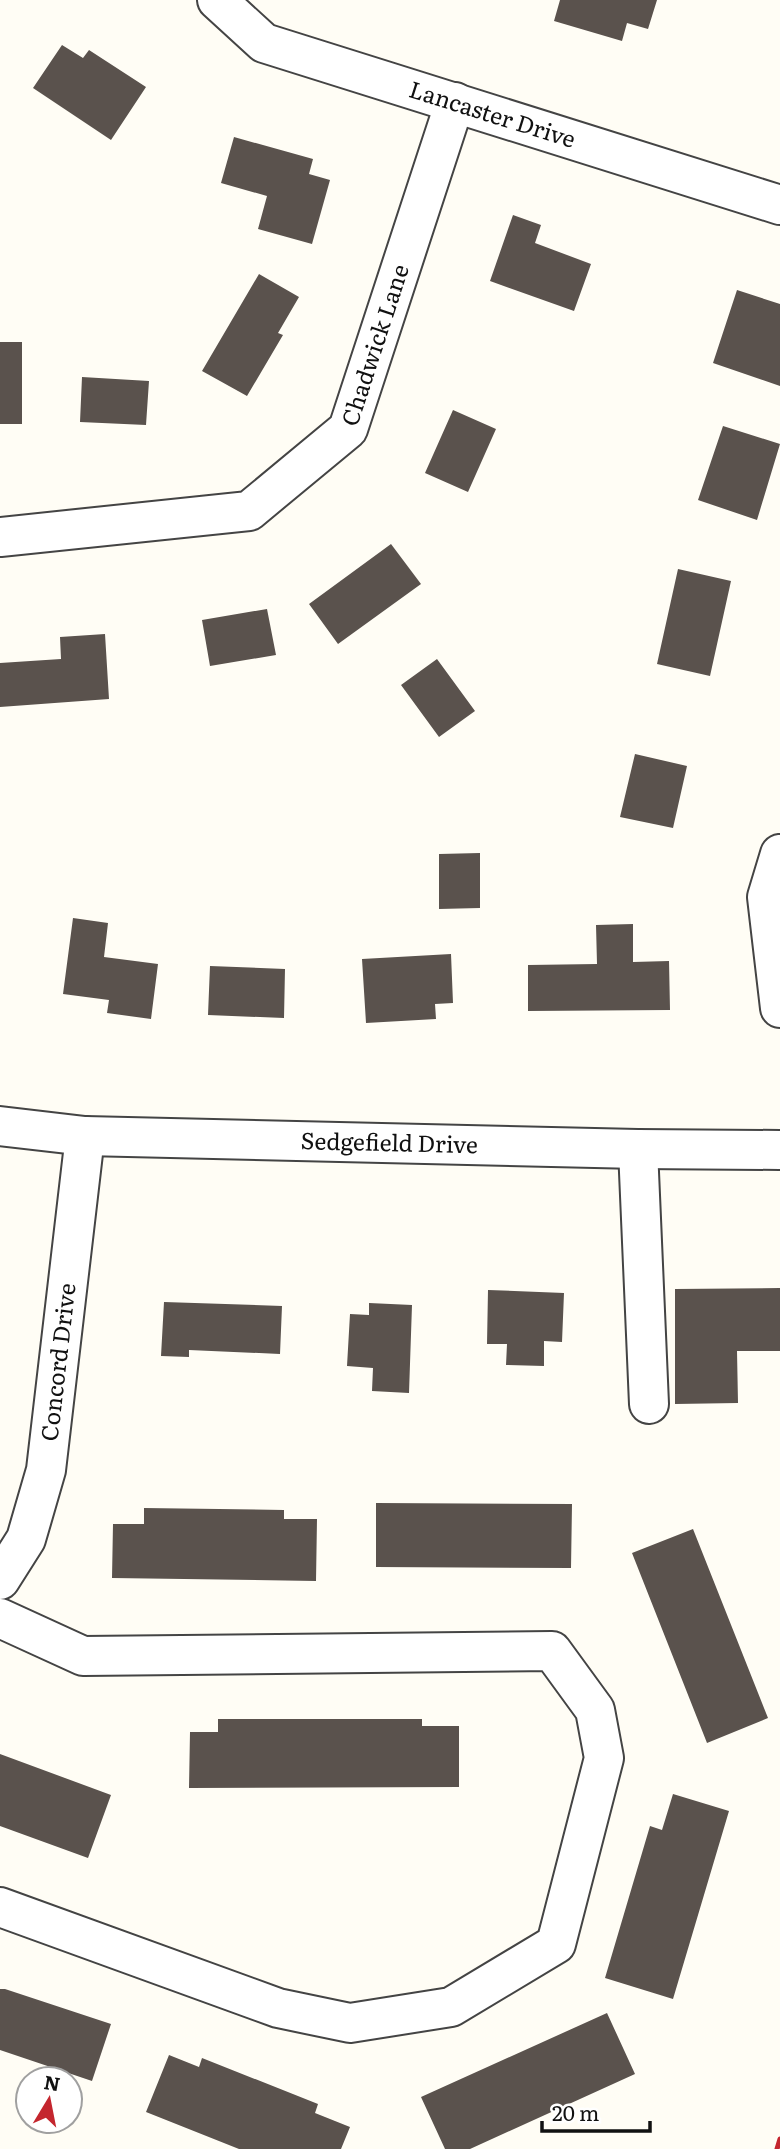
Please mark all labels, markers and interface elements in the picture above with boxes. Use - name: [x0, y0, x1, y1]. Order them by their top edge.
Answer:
- street label: Lancaster Drive: [405, 71, 580, 155]
- street label: Chadwick Lane: [331, 259, 416, 430]
- street label: Sedgefield Drive: [300, 1122, 478, 1160]
- street label: Concord Drive: [31, 1281, 83, 1443]
- north arrow: [14, 2065, 84, 2135]
- text: N: [42, 2067, 62, 2097]
- scale bar: [542, 2090, 650, 2134]
- text: 20 m: [552, 2096, 599, 2127]

